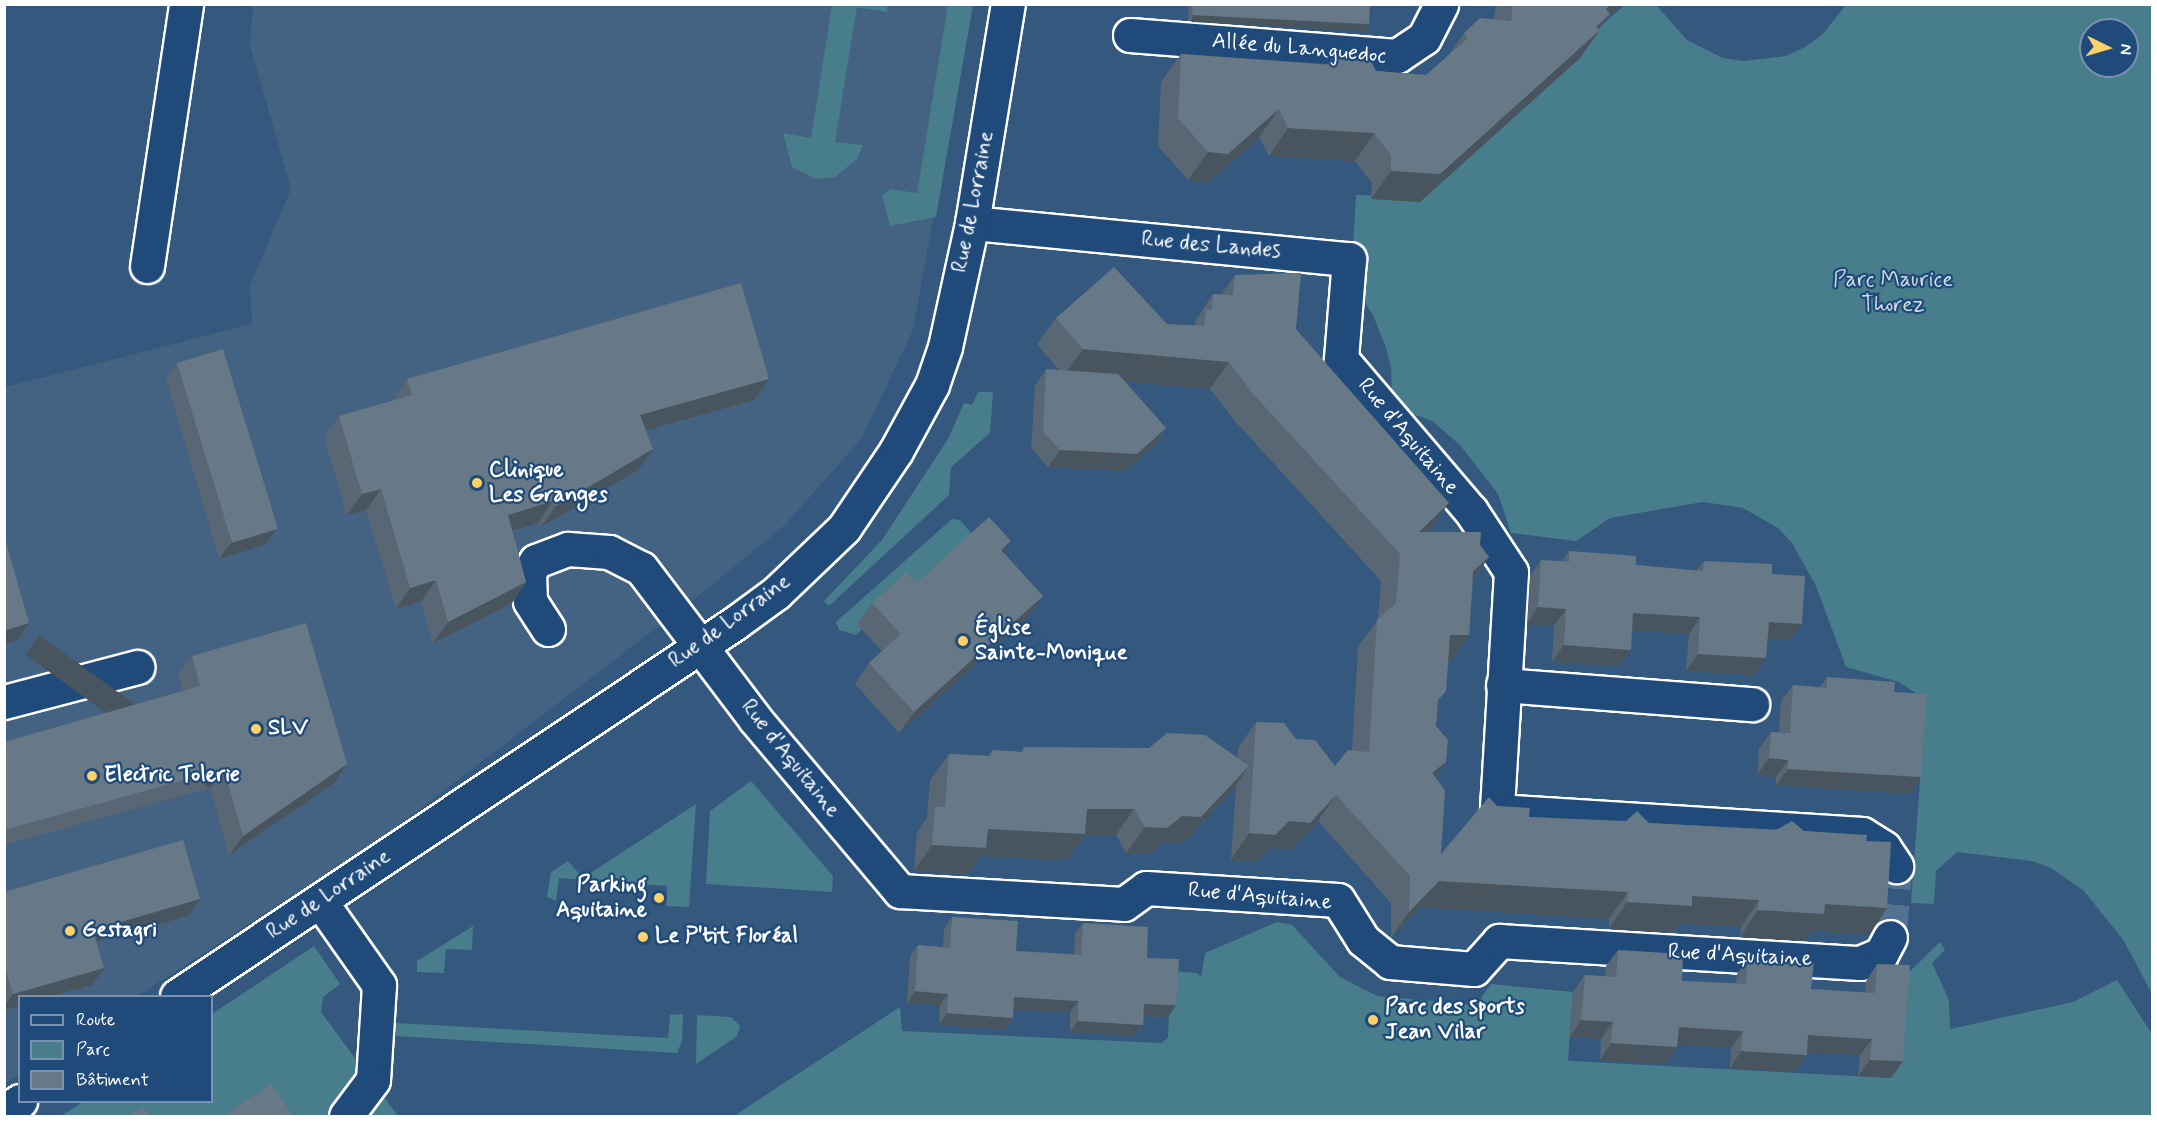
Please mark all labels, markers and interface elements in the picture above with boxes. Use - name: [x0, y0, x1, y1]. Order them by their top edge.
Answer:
- north arrow: [2079, 18, 2139, 78]
- street label: Allée du Languedoc: [1212, 28, 1386, 70]
- text: N: [2115, 43, 2136, 56]
- street label: Rue de Lorraine: [947, 128, 1001, 276]
- street label: Rue des Landes: [1138, 227, 1284, 265]
- park label: Parc Maurice Thorez: [1833, 267, 1953, 318]
- street label: Rue d'Aquitaine: [1351, 373, 1465, 501]
- place label: Clinique Les Granges: [489, 457, 611, 508]
- marker: Clinique Les Granges: [470, 476, 484, 490]
- street label: Rue de Lorraine: [664, 569, 796, 675]
- place label: Église Sainte-Monique: [975, 615, 1128, 666]
- marker: Église Sainte-Monique: [956, 634, 970, 648]
- street label: Rue d'Aquitaine: [734, 695, 846, 823]
- place label: SLV: [268, 716, 308, 742]
- marker: SLV: [249, 722, 263, 736]
- place label: Electric Tolerie: [104, 763, 241, 789]
- marker: Electric Tolerie: [85, 769, 99, 783]
- street label: Rue de Lorraine: [262, 844, 396, 946]
- place label: Parking Aquitaine: [556, 872, 647, 924]
- street label: Rue d'Aquitaine: [1187, 878, 1333, 916]
- marker: Parking Aquitaine: [652, 891, 666, 905]
- place label: Gestagri: [82, 918, 157, 944]
- marker: Gestagri: [63, 924, 77, 938]
- place label: Le P'tit Floréal: [655, 924, 800, 950]
- marker: Le P'tit Floréal: [636, 930, 650, 944]
- street label: Rue d'Aquitaine: [1667, 939, 1813, 973]
- place label: Parc des sports Jean Vilar: [1385, 994, 1530, 1046]
- legend: [18, 995, 213, 1103]
- text: Route: [76, 1008, 115, 1032]
- marker: Parc des sports Jean Vilar: [1366, 1013, 1380, 1027]
- text: Parc: [76, 1038, 110, 1062]
- text: Bâtiment: [76, 1068, 149, 1092]

